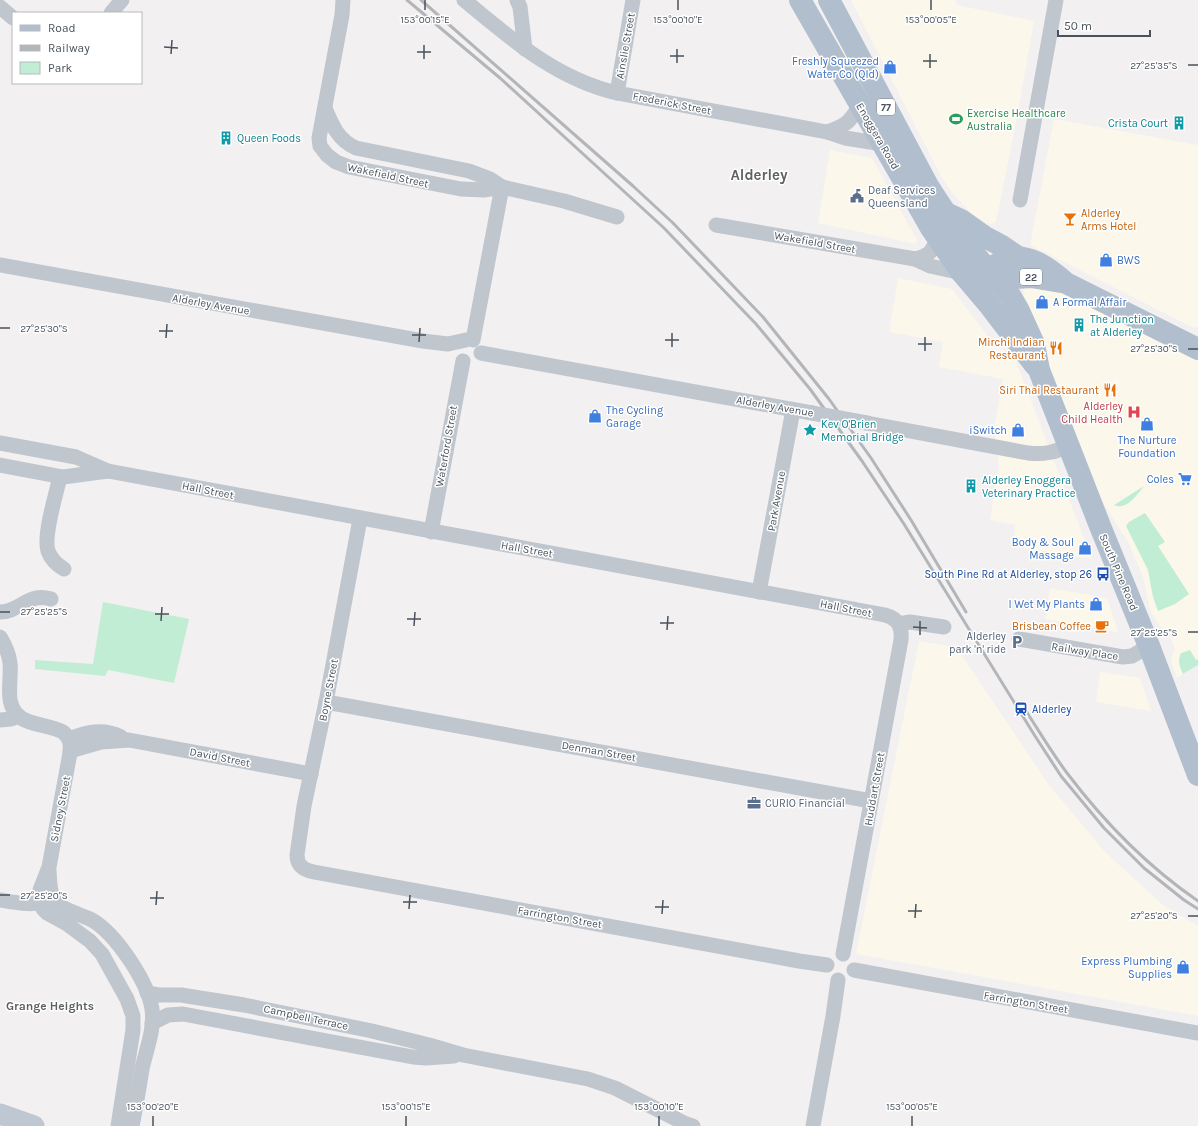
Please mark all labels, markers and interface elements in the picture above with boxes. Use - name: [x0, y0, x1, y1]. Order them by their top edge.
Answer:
- legend: [12, 12, 142, 84]
- street label: Ainslie Street: [613, 12, 638, 80]
- scale bar: [1058, 12, 1150, 38]
- text: 153°00'15"E: [400, 14, 450, 26]
- text: 153°00'10"E: [653, 14, 703, 26]
- text: 153°00'05"E: [905, 14, 957, 26]
- text: 50 m: [1064, 19, 1092, 33]
- text: Road: [48, 21, 76, 35]
- text: Railway: [48, 41, 90, 55]
- place label: Freshly Squeezed Water Co (Qld): [792, 55, 879, 81]
- shop icon: Freshly Squeezed Water Co (Qld): [882, 59, 898, 75]
- text: 27°25'35"S: [1130, 60, 1178, 72]
- text: Park: [48, 61, 73, 75]
- street label: Frederick Street: [632, 90, 712, 117]
- road number: 77: [877, 99, 895, 115]
- street label: Enoggera Road: [853, 101, 902, 172]
- place label: Exercise Healthcare Australia: [967, 107, 1066, 133]
- sports icon: Exercise Healthcare Australia: [948, 111, 964, 127]
- building icon: Crista Court: [1171, 115, 1187, 131]
- place label: Crista Court: [1108, 117, 1168, 130]
- building icon: Queen Foods: [218, 130, 234, 146]
- place label: Queen Foods: [237, 132, 301, 145]
- street label: Wakefield Street: [346, 161, 430, 190]
- district label: Alderley: [730, 166, 788, 184]
- place label: Deaf Services Queensland: [868, 184, 936, 210]
- public building icon: Deaf Services Queensland: [849, 188, 865, 204]
- place label: Alderley Arms Hotel: [1081, 207, 1136, 233]
- bar icon: Alderley Arms Hotel: [1062, 211, 1078, 227]
- street label: Wakefield Street: [773, 229, 857, 256]
- shop icon: BWS: [1098, 252, 1114, 268]
- place label: BWS: [1117, 254, 1140, 267]
- road number: 22: [1020, 269, 1042, 285]
- street label: Alderley Avenue: [171, 291, 251, 318]
- shop icon: A Formal Affair: [1034, 294, 1050, 310]
- place label: A Formal Affair: [1053, 296, 1126, 309]
- place label: The Junction at Alderley: [1090, 313, 1154, 339]
- building icon: The Junction at Alderley: [1071, 317, 1087, 333]
- text: 27°25'30"S: [20, 323, 68, 335]
- place label: Mirchi Indian Restaurant: [978, 336, 1045, 362]
- restaurant icon: Mirchi Indian Restaurant: [1048, 340, 1064, 356]
- text: 27°25'30"S: [1130, 343, 1178, 355]
- restaurant icon: Siri Thai Restaurant: [1102, 382, 1118, 398]
- place label: Siri Thai Restaurant: [999, 384, 1099, 397]
- street label: Alderley Avenue: [735, 393, 815, 420]
- place label: Alderley Child Health: [1061, 400, 1123, 426]
- street label: Waterford Street: [433, 404, 460, 488]
- place label: The Cycling Garage: [606, 404, 664, 430]
- hospital icon: Alderley Child Health: [1126, 404, 1142, 420]
- shop icon: The Cycling Garage: [587, 408, 603, 424]
- shop icon: The Nurture Foundation: [1139, 416, 1155, 432]
- place label: Kev O'Brien Memorial Bridge: [821, 418, 904, 444]
- place icon: Kev O'Brien Memorial Bridge: [802, 422, 818, 438]
- shop icon: iSwitch: [1010, 422, 1026, 438]
- place label: iSwitch: [969, 424, 1007, 437]
- place label: The Nurture Foundation: [1118, 434, 1177, 460]
- street label: Park Avenue: [765, 470, 788, 532]
- supermarket icon: Coles: [1177, 471, 1193, 487]
- place label: Coles: [1147, 473, 1174, 486]
- place label: Alderley Enoggera Veterinary Practice: [982, 474, 1076, 500]
- building icon: Alderley Enoggera Veterinary Practice: [963, 478, 979, 494]
- street label: Hall Street: [181, 479, 235, 502]
- street label: South Pine Road: [1096, 532, 1141, 613]
- place label: Body & Soul Massage: [1012, 536, 1074, 562]
- street label: Hall Street: [500, 539, 554, 560]
- shop icon: Body & Soul Massage: [1077, 540, 1093, 556]
- bus stop icon: South Pine Rd at Alderley, stop 26: [1095, 566, 1111, 582]
- place label: South Pine Rd at Alderley, stop 26: [924, 568, 1092, 581]
- shop icon: I Wet My Plants: [1088, 596, 1104, 612]
- street label: Hall Street: [819, 597, 873, 620]
- place label: I Wet My Plants: [1009, 598, 1085, 611]
- text: 27°25'25"S: [20, 606, 68, 618]
- cafe icon: Brisbean Coffee: [1094, 618, 1110, 634]
- place label: Brisbean Coffee: [1012, 620, 1091, 633]
- text: 27°25'25"S: [1130, 627, 1178, 639]
- place label: Alderley park 'n' ride: [949, 630, 1006, 656]
- parking icon: Alderley park 'n' ride: [1009, 634, 1025, 650]
- street label: Railway Place: [1051, 640, 1120, 663]
- street label: Boyne Street: [316, 658, 341, 722]
- station icon: Alderley: [1013, 701, 1029, 717]
- place label: Alderley: [1032, 703, 1071, 716]
- street label: Denman Street: [561, 739, 637, 764]
- street label: David Street: [189, 745, 251, 770]
- street label: Huddart Street: [862, 752, 887, 827]
- street label: Sidney Street: [48, 775, 73, 843]
- office icon: CURIO Financial: [746, 795, 762, 811]
- place label: CURIO Financial: [765, 797, 845, 810]
- text: 27°25'20"S: [20, 890, 68, 902]
- street label: Farrington Street: [517, 904, 603, 931]
- text: 27°25'20"S: [1130, 910, 1178, 922]
- place label: Express Plumbing Supplies: [1081, 955, 1173, 981]
- shop icon: Express Plumbing Supplies: [1175, 959, 1191, 975]
- street label: Farrington Street: [983, 989, 1069, 1016]
- district label: Grange Heights: [6, 999, 94, 1013]
- street label: Campbell Terrace: [262, 1002, 350, 1033]
- text: 153°00'20"E: [127, 1101, 179, 1113]
- text: 153°00'15"E: [381, 1101, 431, 1113]
- text: 153°00'10"E: [634, 1101, 684, 1113]
- text: 153°00'05"E: [886, 1101, 938, 1113]

